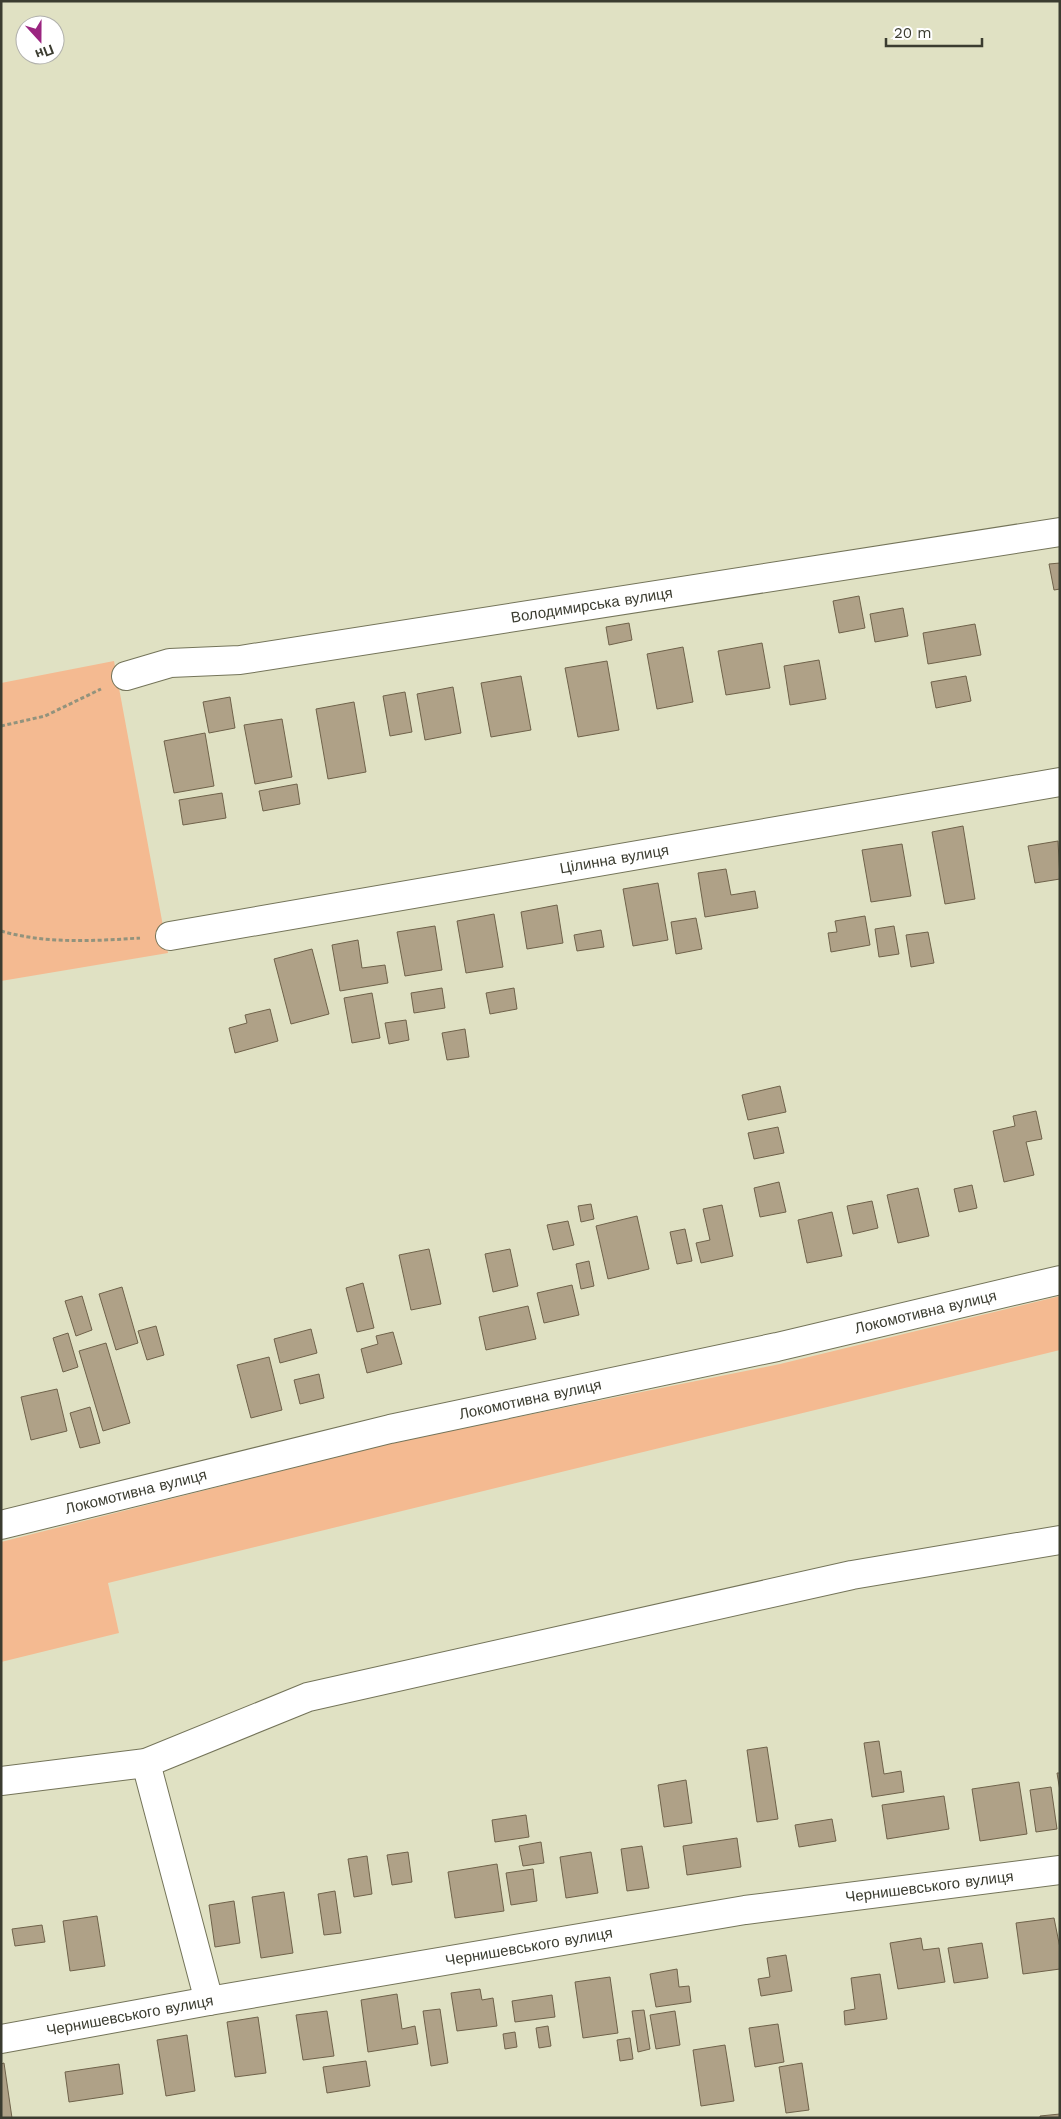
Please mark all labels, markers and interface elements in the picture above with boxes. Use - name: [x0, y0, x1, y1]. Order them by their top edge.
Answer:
- north arrow: [15, 15, 65, 65]
- scale bar: [886, 15, 982, 47]
- text: 20 m: [894, 24, 932, 42]
- text: Пн: [33, 41, 56, 63]
- street label: Володимирська вулиця: [510, 584, 674, 627]
- street label: Цілинна вулиця: [558, 841, 670, 877]
- street label: Локомотивна вулиця: [853, 1286, 998, 1337]
- street label: Локомотивна вулиця: [457, 1375, 603, 1423]
- street label: Локомотивна вулиця: [63, 1466, 209, 1518]
- street label: Чернишевського вулиця: [844, 1867, 1015, 1906]
- street label: Чернишевського вулиця: [444, 1924, 614, 1970]
- street label: Чернишевського вулиця: [45, 1991, 215, 2040]

